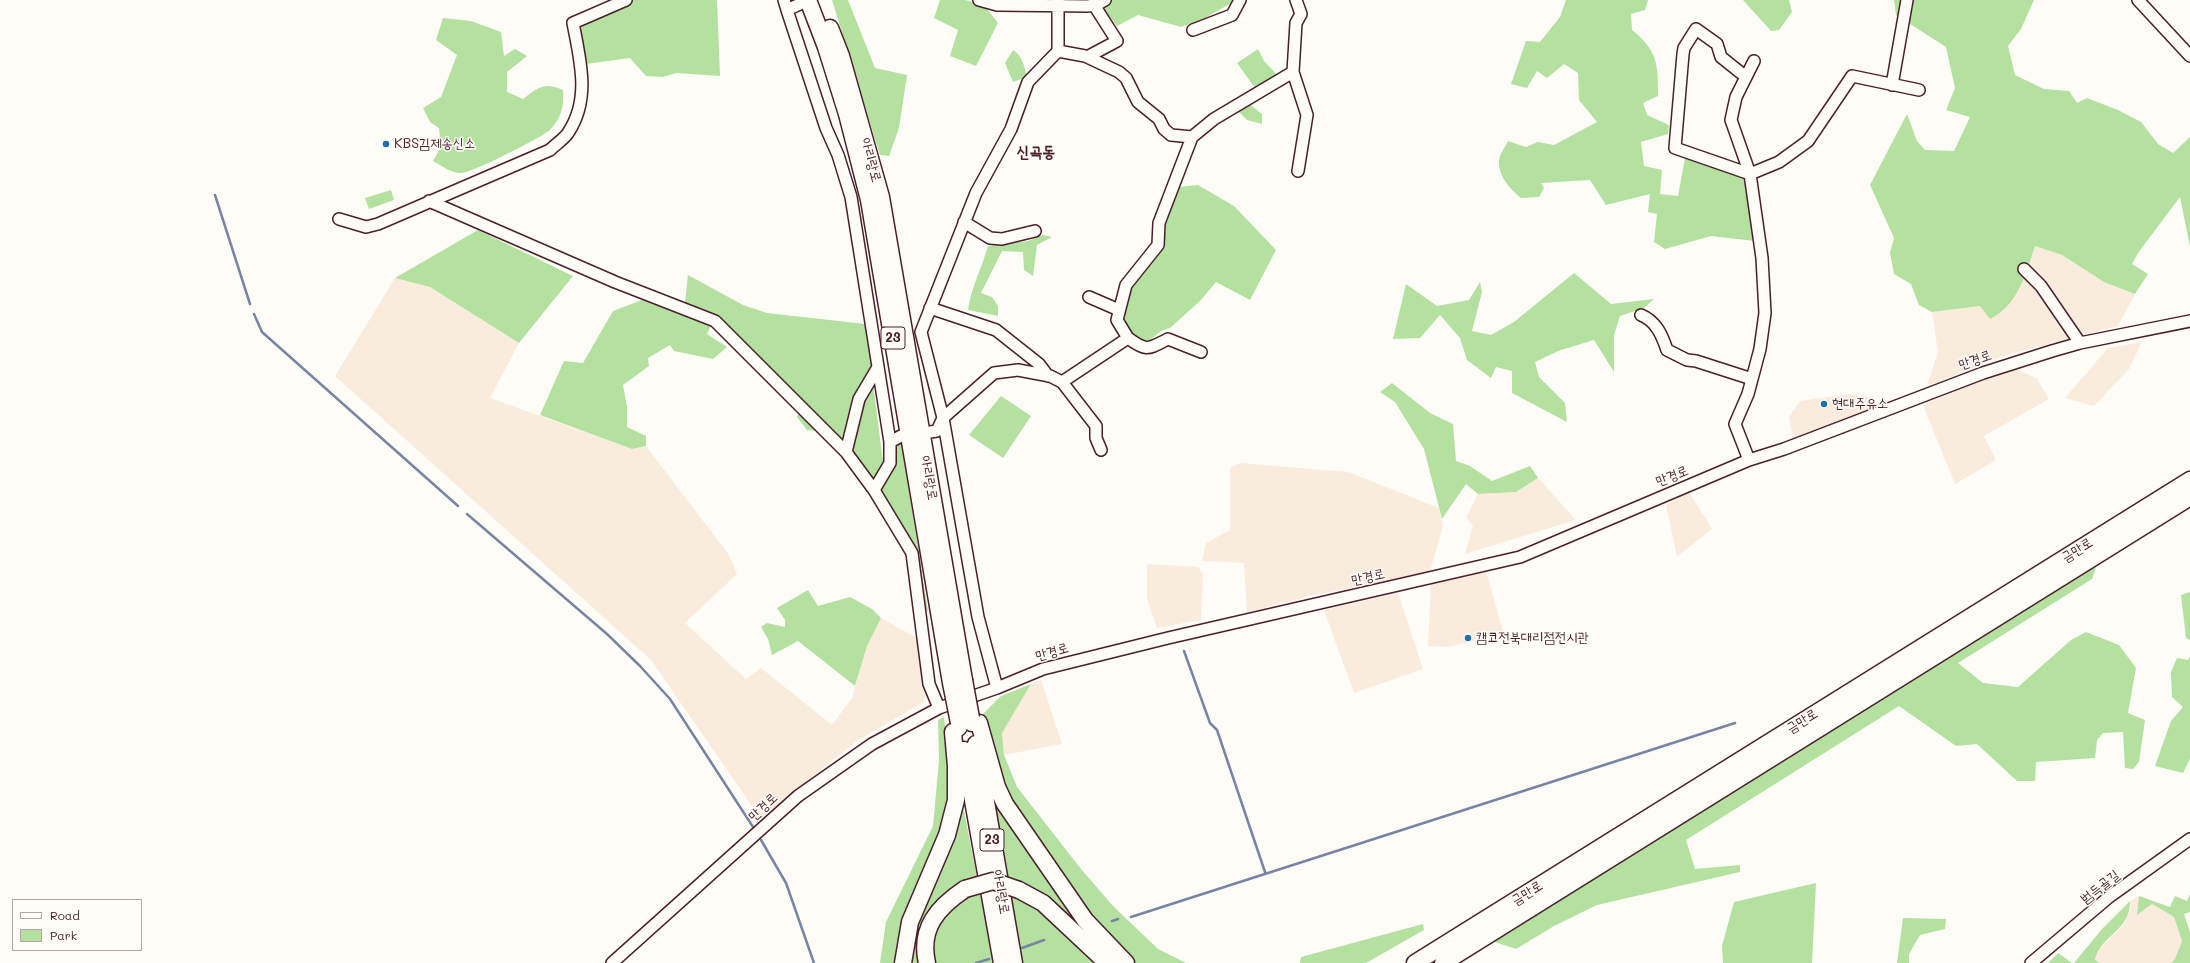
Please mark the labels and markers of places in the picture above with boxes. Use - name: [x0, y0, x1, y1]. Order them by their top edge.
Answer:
- place label: KBS김제송신소: [394, 136, 475, 152]
- marker: KBS김제송신소: [381, 139, 391, 149]
- place label: 현대주유소: [1832, 396, 1888, 412]
- marker: 현대주유소: [1819, 399, 1829, 409]
- place label: 캠코전북대리점전시관: [1476, 630, 1589, 646]
- marker: 캠코전북대리점전시관: [1463, 633, 1473, 643]

